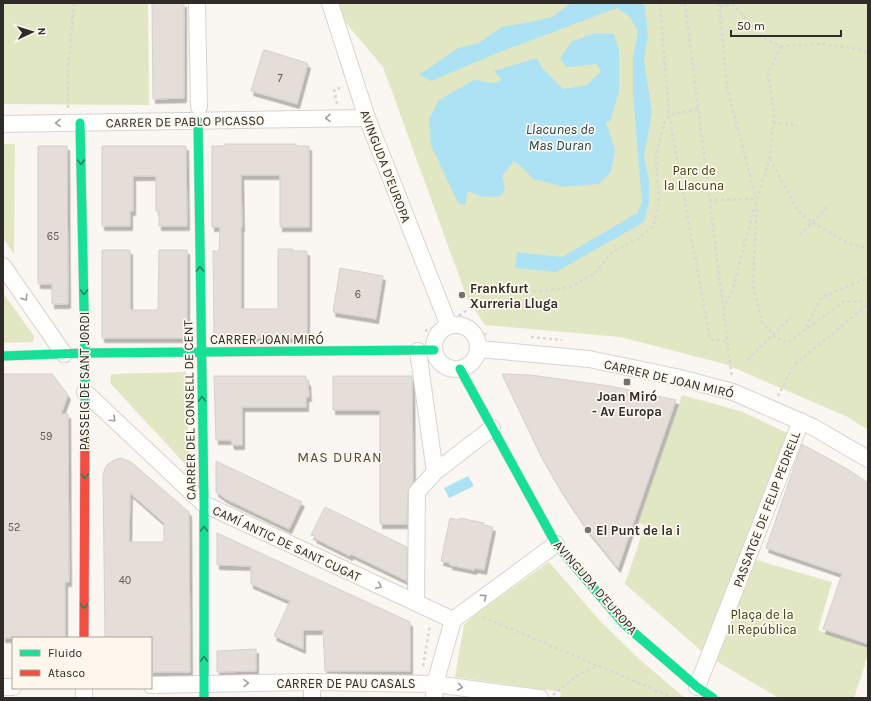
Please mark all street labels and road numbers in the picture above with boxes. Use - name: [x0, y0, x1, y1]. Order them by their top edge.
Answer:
- street label: AVINGUDA D'EUROPA: [357, 108, 414, 225]
- street label: CARRER DE PABLO PICASSO: [105, 113, 265, 130]
- street label: PASSEIG DE SANT JORDI: [77, 312, 92, 450]
- street label: CARRER DEL CONSELL DE CENT: [180, 319, 199, 500]
- street label: CARRER JOAN MIRÓ: [210, 331, 324, 347]
- street label: CARRER DE JOAN MIRÓ: [603, 355, 735, 401]
- street label: PASSATGE DE FELIP PEDRELL: [730, 429, 803, 589]
- street label: CAMÍ ANTIC DE SANT CUGAT: [210, 501, 365, 585]
- street label: AVINGUDA D'EUROPA: [551, 537, 641, 638]
- street label: CARRER DE PAU CASALS: [276, 676, 416, 691]

